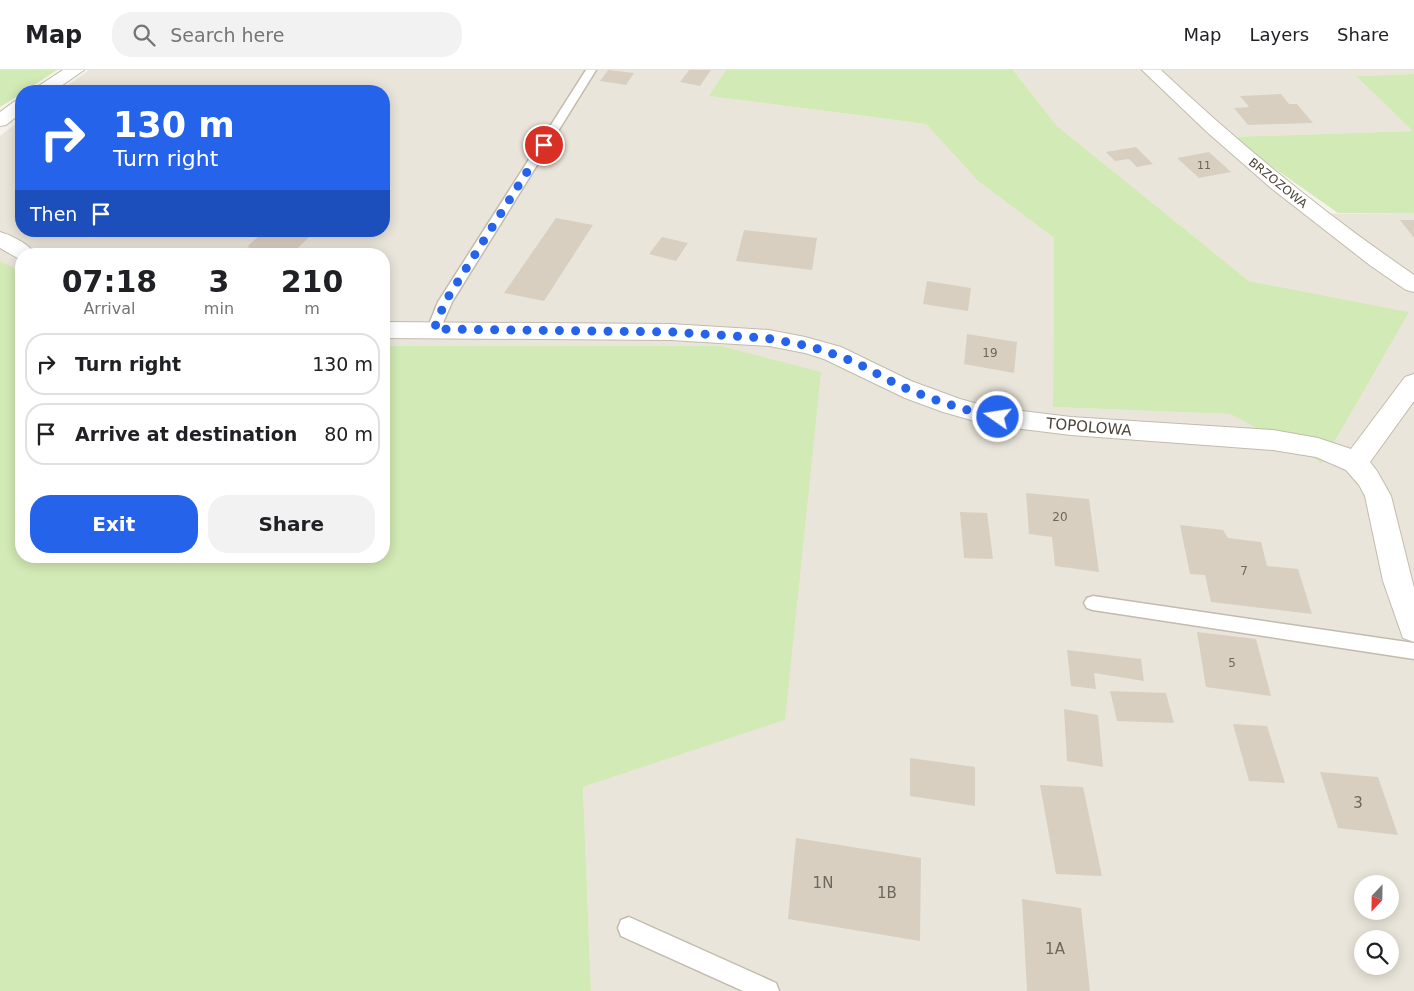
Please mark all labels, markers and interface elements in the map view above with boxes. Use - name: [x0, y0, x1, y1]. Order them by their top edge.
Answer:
- search box: [112, 12, 462, 57]
- text: Map: [25, 21, 82, 49]
- icon: search: [130, 21, 158, 49]
- text: Search here: [170, 24, 284, 46]
- text: Map: [1183, 24, 1221, 45]
- text: Layers: [1249, 24, 1309, 45]
- text: Share: [1337, 24, 1389, 45]
- icon: right: [30, 105, 95, 170]
- text: 130 m: [113, 105, 235, 145]
- pin: [523, 124, 565, 166]
- icon: arrive: [530, 131, 558, 159]
- text: Turn right: [113, 146, 218, 171]
- street label: BRZOZOWA: [1246, 155, 1311, 211]
- house number: 11: [1197, 159, 1211, 172]
- icon: arrive: [87, 200, 115, 228]
- text: Then: [30, 203, 77, 225]
- text: 07:18: [62, 264, 157, 299]
- text: 3: [208, 264, 229, 299]
- text: 210: [281, 264, 343, 299]
- text: Arrival: [83, 299, 135, 318]
- text: min: [204, 299, 234, 318]
- text: m: [304, 299, 320, 318]
- house number: 19: [982, 346, 998, 360]
- icon: right: [32, 350, 60, 378]
- text: Turn right: [75, 353, 181, 375]
- text: 130 m: [312, 353, 373, 375]
- position arrow: [971, 390, 1023, 442]
- street label: TOPOLOWA: [1045, 414, 1133, 440]
- icon: arrive: [32, 420, 60, 448]
- text: Arrive at destination: [75, 423, 297, 445]
- text: 80 m: [324, 423, 373, 445]
- button: Exit: [30, 495, 198, 553]
- button: Share: [208, 495, 375, 553]
- house number: 20: [1052, 510, 1068, 524]
- house number: 7: [1240, 564, 1248, 578]
- house number: 5: [1228, 656, 1236, 670]
- house number: 3: [1353, 794, 1363, 812]
- house number: 1N: [813, 874, 833, 892]
- north arrow: [1354, 875, 1399, 920]
- map controls: [1354, 875, 1399, 975]
- house number: 1B: [877, 884, 897, 902]
- button: search: [1354, 930, 1399, 975]
- house number: 1A: [1045, 940, 1066, 958]

